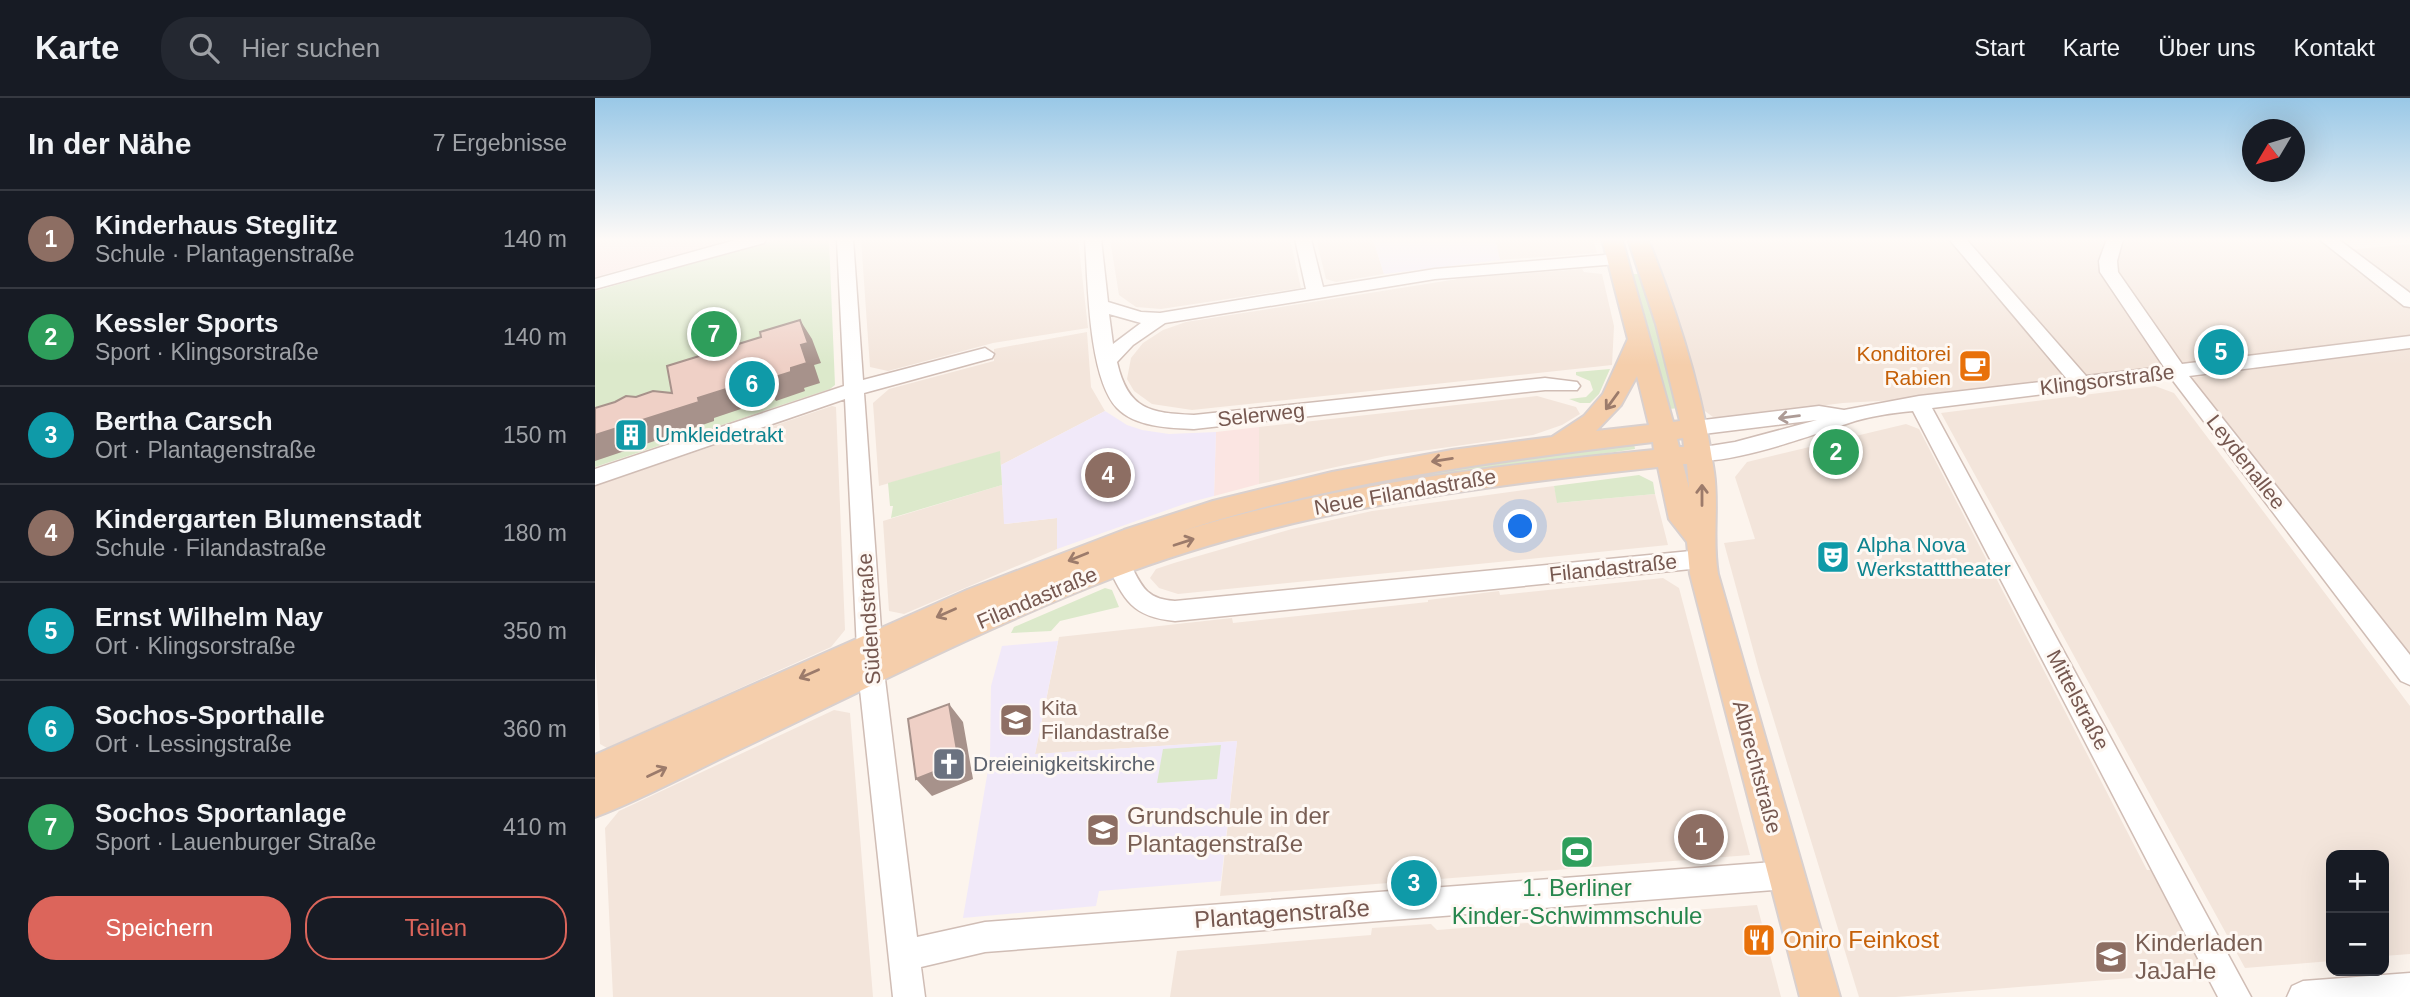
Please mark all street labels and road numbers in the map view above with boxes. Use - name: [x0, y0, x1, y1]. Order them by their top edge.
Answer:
- street label: Klingsorstraße: [2038, 360, 2176, 399]
- street label: Selerweg: [1216, 398, 1306, 431]
- street label: Leydenallee: [2202, 410, 2290, 513]
- street label: Neue Filandastraße: [1312, 464, 1498, 519]
- street label: Filandastraße: [1548, 549, 1678, 586]
- street label: Südendstraße: [852, 552, 885, 686]
- street label: Filandastraße: [973, 562, 1100, 633]
- street label: Mittelstraße: [2043, 646, 2114, 754]
- street label: Albrechtstraße: [1729, 698, 1786, 836]
- street label: Plantagenstraße: [1193, 894, 1371, 933]

